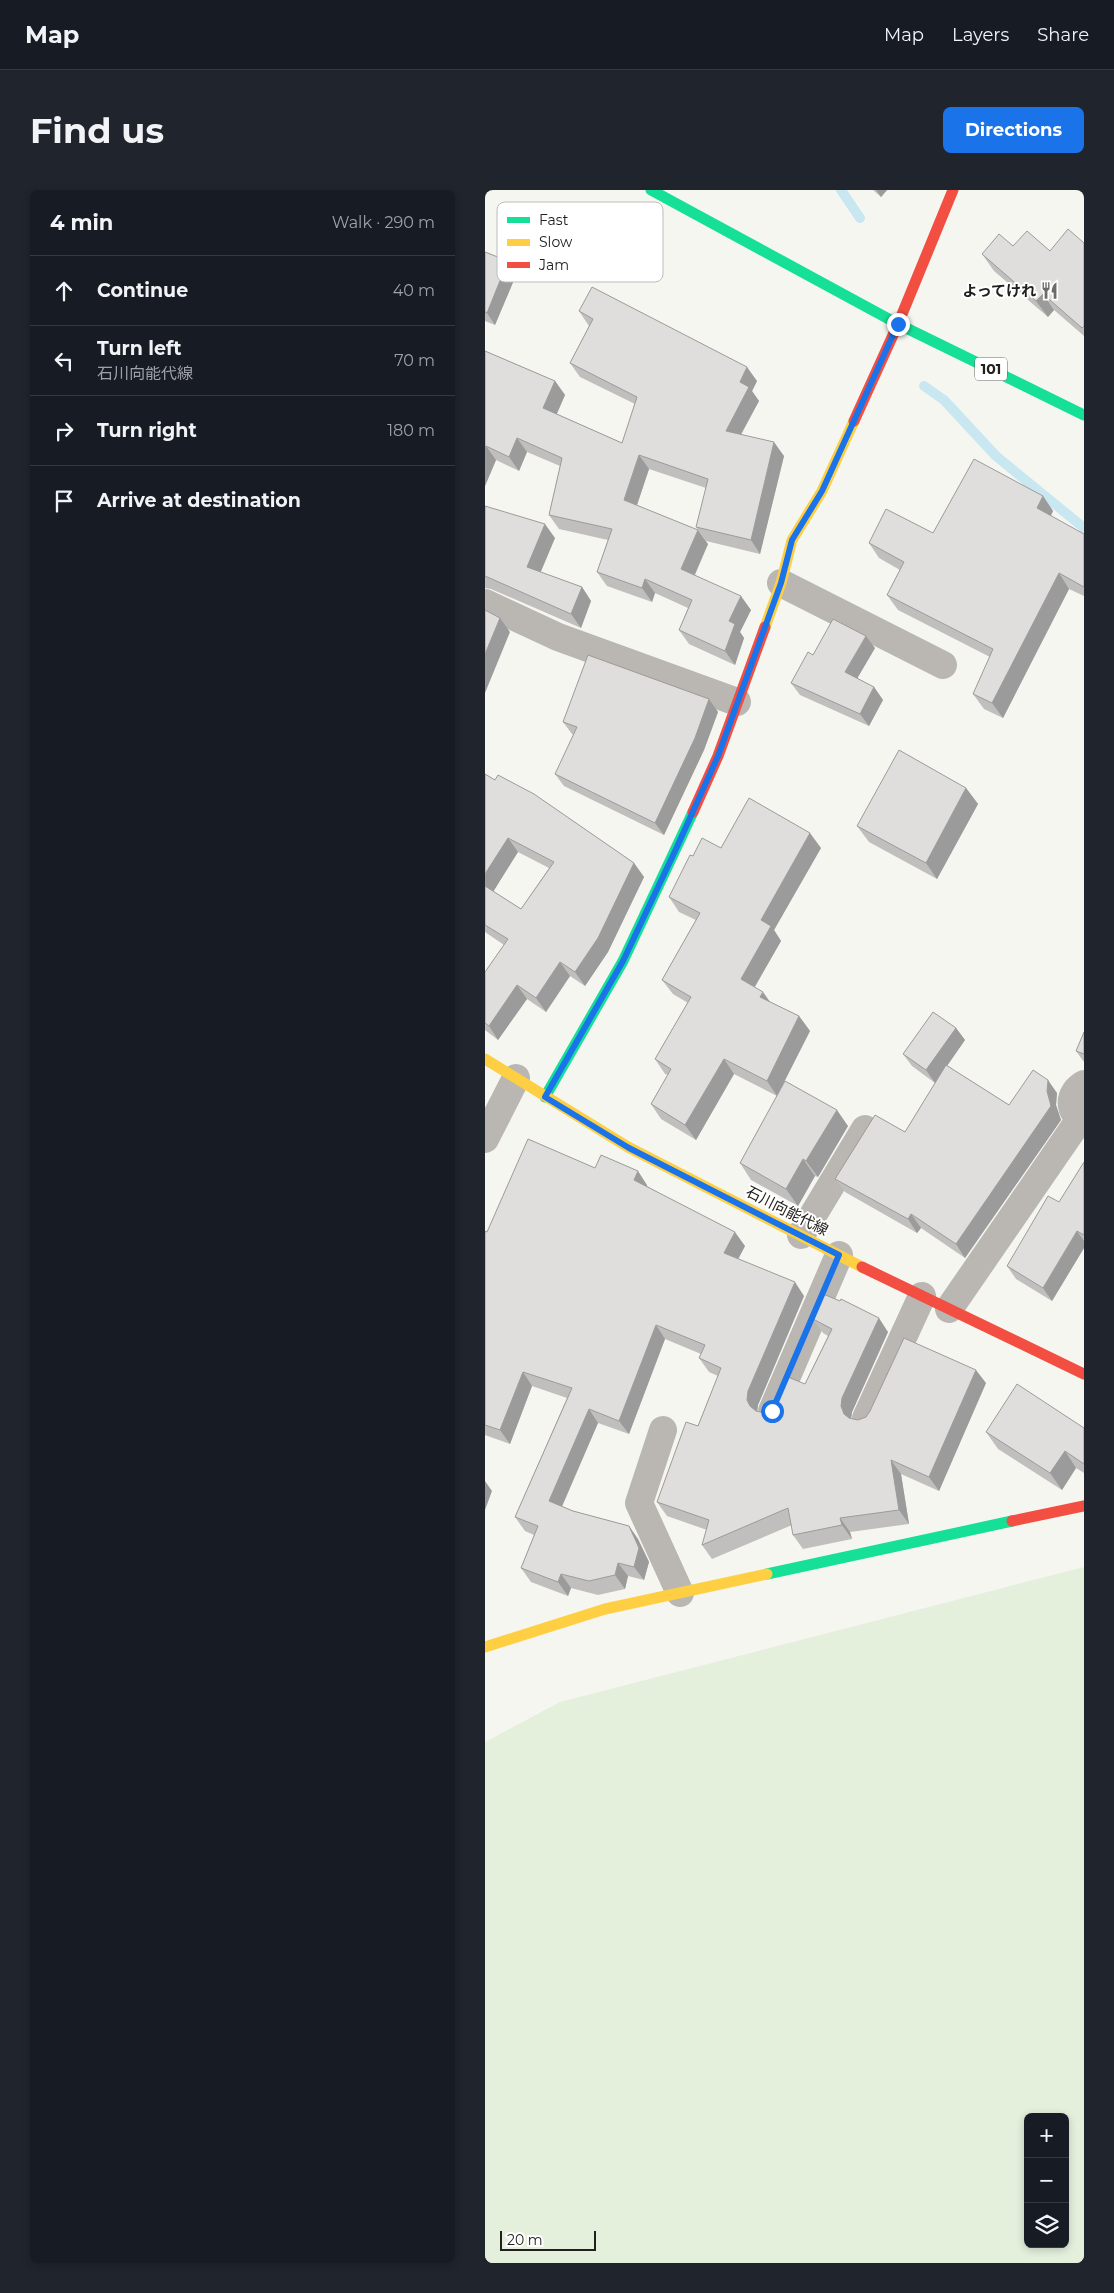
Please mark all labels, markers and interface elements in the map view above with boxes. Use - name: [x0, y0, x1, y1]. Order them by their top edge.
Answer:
- text: Map: [25, 20, 79, 49]
- text: Map: [884, 24, 924, 46]
- text: Layers: [952, 24, 1009, 46]
- text: Share: [1037, 24, 1089, 46]
- button: Directions: [943, 107, 1084, 153]
- text: Find us: [30, 109, 164, 152]
- legend: [497, 202, 663, 282]
- text: 4 min: [50, 210, 113, 235]
- text: Fast: [539, 211, 569, 229]
- text: Walk · 290 m: [332, 213, 435, 232]
- text: Slow: [539, 233, 573, 251]
- text: Jam: [538, 256, 569, 274]
- icon: ahead: [50, 277, 78, 305]
- text: Continue: [97, 279, 188, 302]
- text: 40 m: [393, 281, 435, 300]
- place label: よってけれ: [962, 281, 1036, 300]
- restaurant icon: よってけれ: [1040, 281, 1060, 301]
- route end: [887, 313, 910, 336]
- text: Turn left: [97, 337, 182, 360]
- icon: left: [50, 347, 78, 375]
- text: 70 m: [394, 351, 435, 370]
- road number: 101: [975, 358, 1007, 380]
- text: 石川向能代線: [97, 364, 193, 383]
- icon: right: [50, 417, 78, 445]
- text: Turn right: [97, 419, 197, 442]
- text: 180 m: [387, 421, 435, 440]
- icon: arrive: [50, 487, 78, 515]
- text: Arrive at destination: [97, 489, 301, 512]
- street label: 石川向能代線: [743, 1182, 832, 1239]
- route start: [761, 1400, 784, 1423]
- map controls: [1024, 2113, 1069, 2248]
- button: +: [1024, 2113, 1069, 2158]
- button: −: [1024, 2158, 1069, 2203]
- button: layers: [1024, 2203, 1069, 2248]
- scale bar: [500, 2228, 596, 2251]
- text: 20 m: [507, 2231, 543, 2249]

